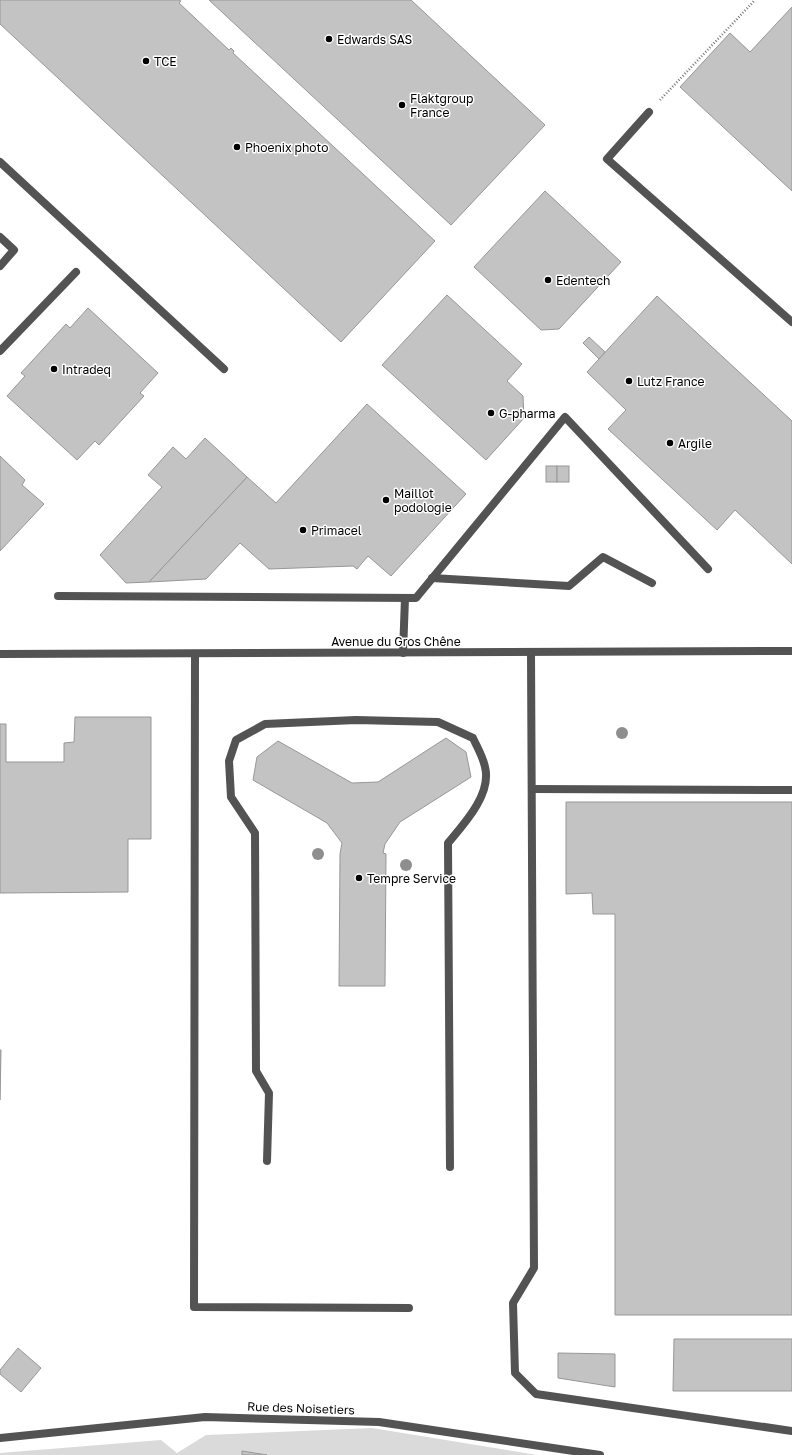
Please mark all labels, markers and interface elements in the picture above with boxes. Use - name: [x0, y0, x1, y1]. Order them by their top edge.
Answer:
- place label: Edwards SAS: [337, 32, 413, 47]
- marker: Edwards SAS: [324, 34, 334, 44]
- place label: TCE: [154, 54, 177, 69]
- marker: TCE: [141, 56, 151, 66]
- place label: Flaktgroup France: [410, 91, 473, 120]
- marker: Flaktgroup France: [397, 100, 407, 110]
- place label: Phoenix photo: [245, 140, 329, 155]
- marker: Phoenix photo: [232, 142, 242, 152]
- place label: Edentech: [556, 273, 610, 288]
- marker: Edentech: [543, 275, 553, 285]
- place label: Intradeq: [62, 362, 111, 377]
- marker: Intradeq: [49, 364, 59, 374]
- place label: Lutz France: [637, 374, 704, 389]
- marker: Lutz France: [624, 376, 634, 386]
- place label: G-pharma: [499, 406, 556, 421]
- marker: G-pharma: [486, 408, 496, 418]
- place label: Argile: [678, 436, 712, 451]
- marker: Argile: [665, 438, 675, 448]
- place label: Maillot podologie: [394, 486, 452, 515]
- marker: Maillot podologie: [381, 495, 391, 505]
- place label: Primacel: [311, 523, 362, 538]
- marker: Primacel: [298, 525, 308, 535]
- street label: Avenue du Gros Chêne: [331, 634, 461, 649]
- place label: Tempre Service: [367, 871, 456, 886]
- marker: Tempre Service: [354, 873, 364, 883]
- street label: Rue des Noisetiers: [247, 1399, 355, 1417]

